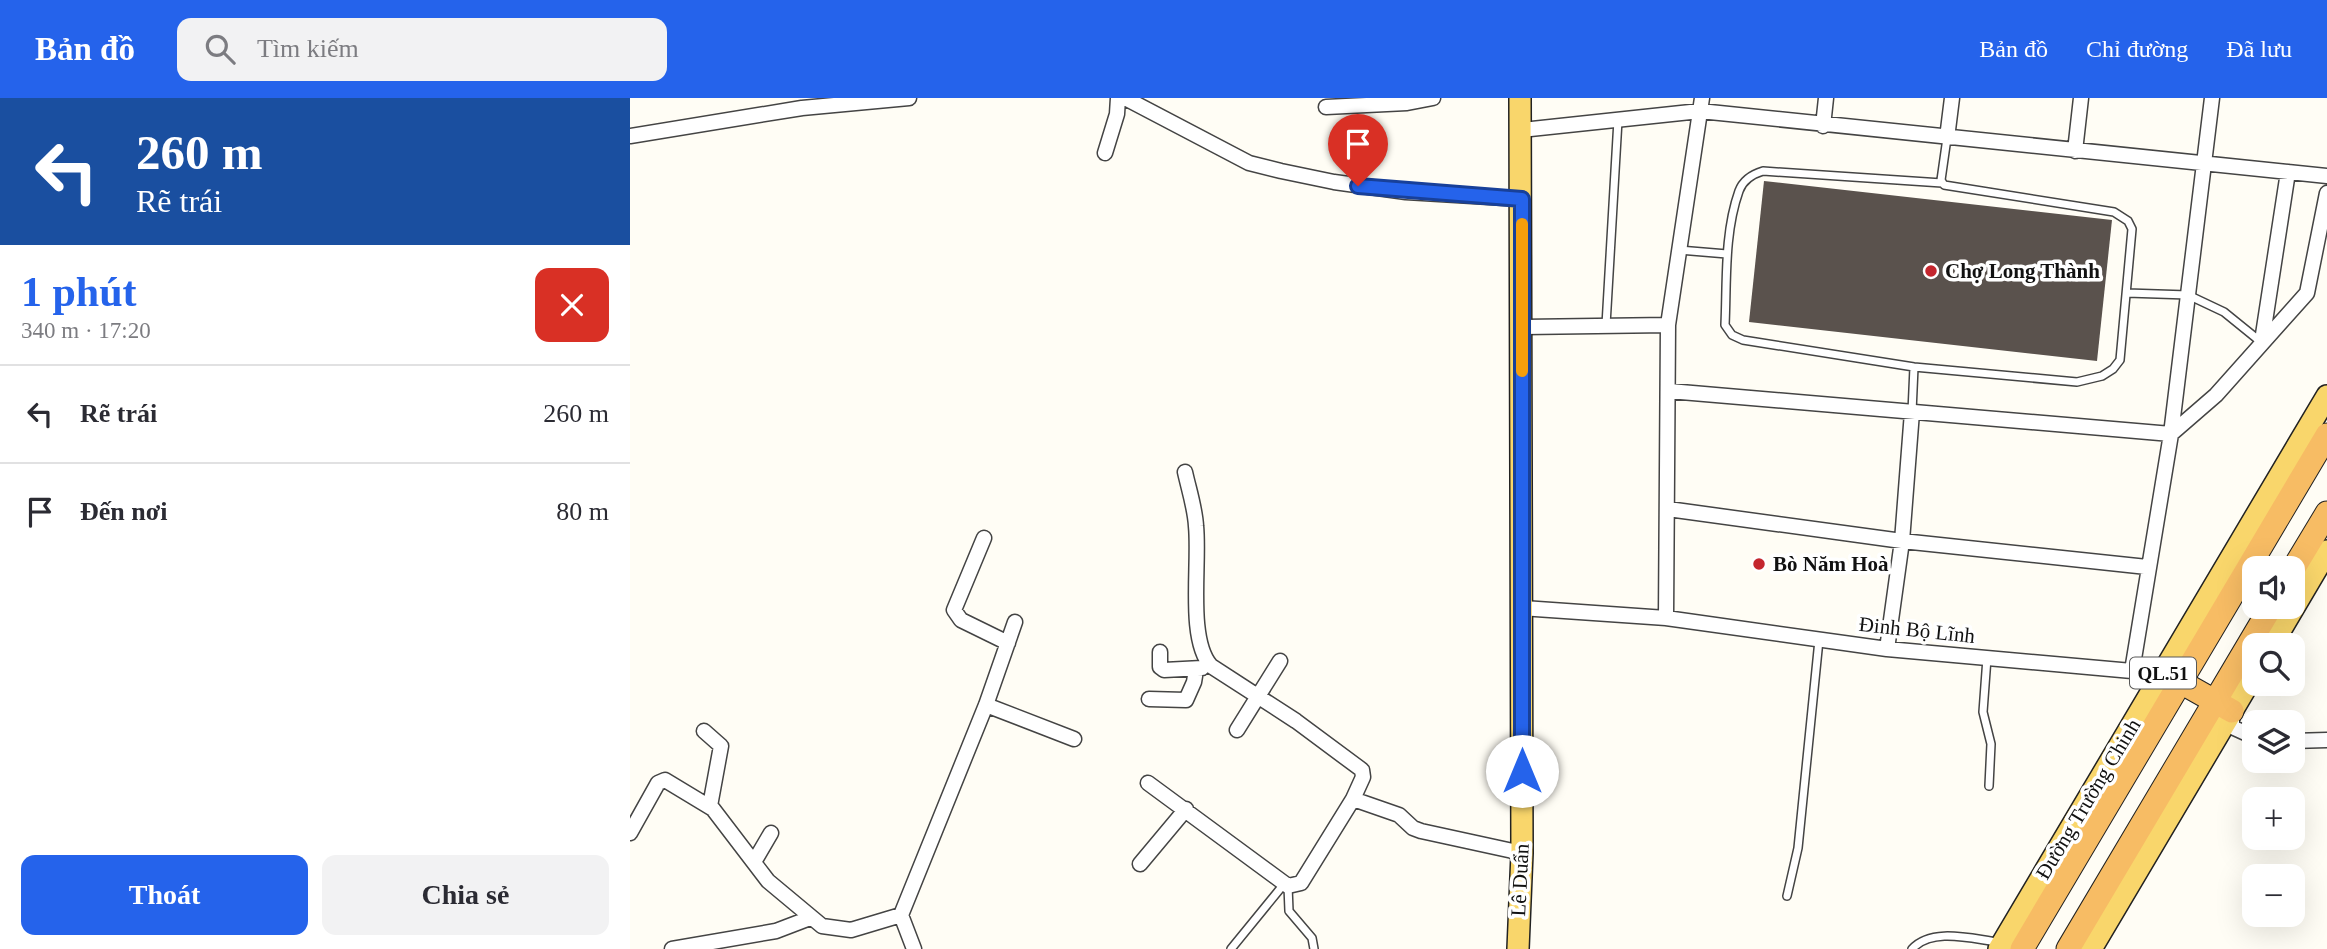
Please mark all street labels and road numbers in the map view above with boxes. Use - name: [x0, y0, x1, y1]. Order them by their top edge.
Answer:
- street label: Đinh Bộ Lĩnh: [1858, 612, 1977, 648]
- road number: QL.51: [2130, 658, 2196, 688]
- street label: Đường Trường Chinh: [2031, 714, 2146, 883]
- street label: Lê Duẩn: [1506, 842, 1534, 917]

